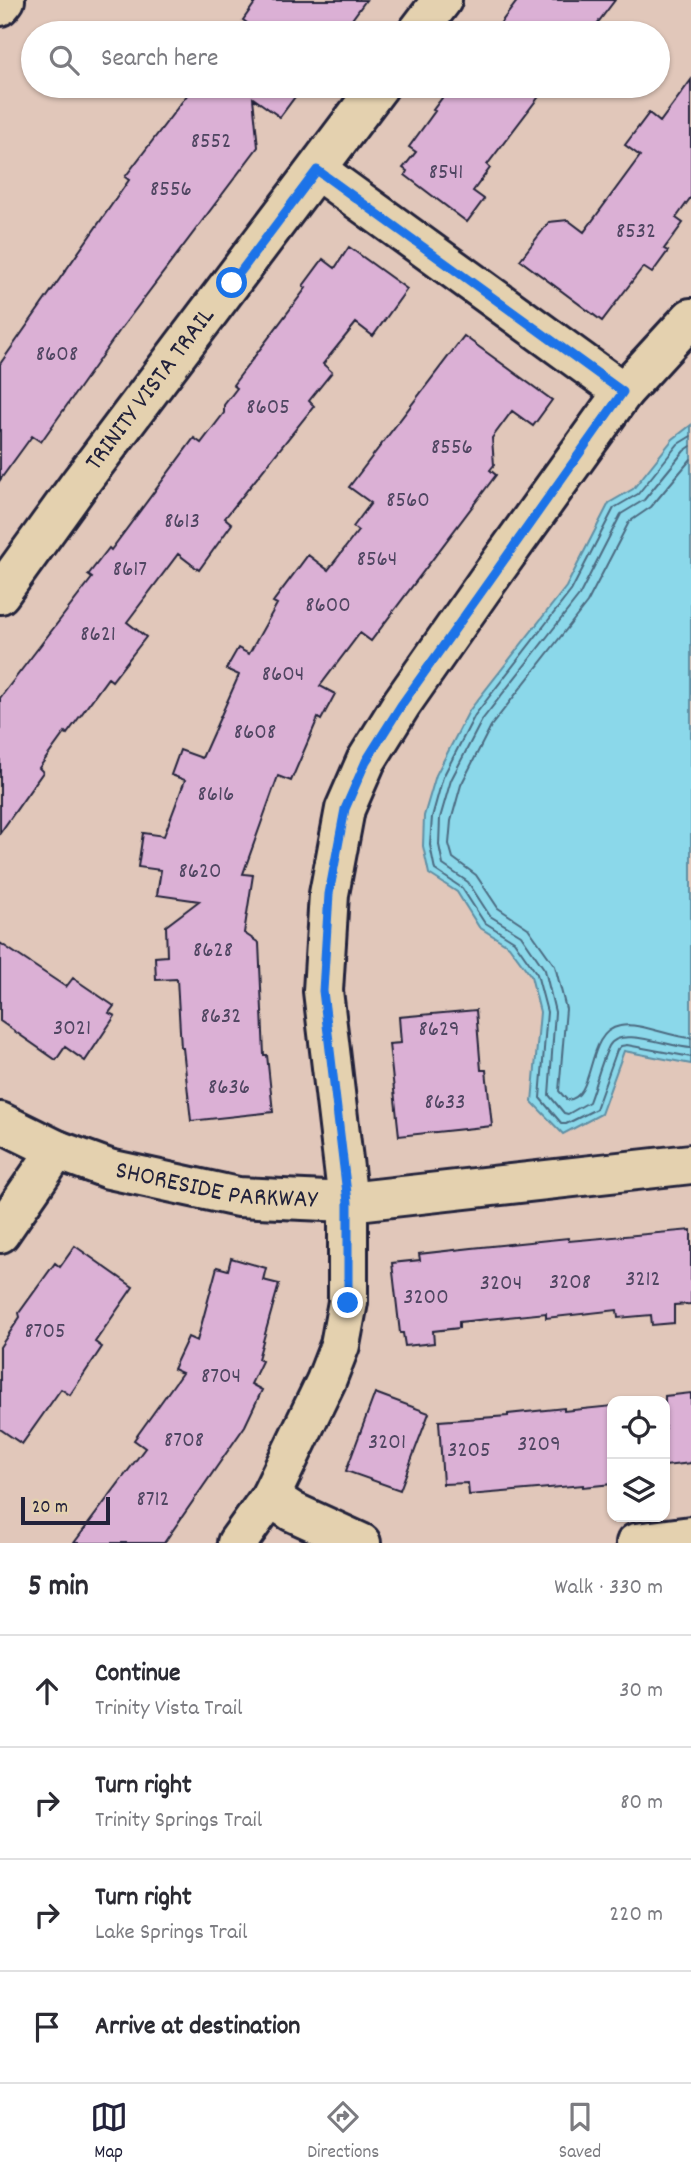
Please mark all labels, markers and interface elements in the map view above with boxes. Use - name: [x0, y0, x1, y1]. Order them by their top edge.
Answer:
- search box: [21, 21, 670, 98]
- icon: search: [45, 41, 83, 79]
- text: Search here: [101, 41, 219, 78]
- house number: 8552: [191, 126, 231, 159]
- house number: 8541: [429, 157, 463, 190]
- house number: 8556: [150, 174, 192, 207]
- house number: 8532: [616, 216, 656, 249]
- route start: [216, 267, 247, 298]
- street label: TRINITY VISTA TRAIL: [77, 299, 225, 479]
- house number: 8608: [36, 339, 78, 372]
- house number: 8605: [246, 392, 290, 425]
- house number: 8556: [431, 432, 473, 465]
- house number: 8560: [386, 485, 430, 518]
- house number: 8613: [164, 506, 200, 539]
- house number: 8564: [357, 544, 397, 577]
- house number: 8617: [113, 554, 147, 587]
- house number: 8600: [305, 590, 351, 623]
- house number: 8621: [80, 619, 116, 652]
- house number: 8604: [262, 659, 304, 692]
- house number: 8608: [234, 717, 276, 750]
- house number: 8616: [198, 779, 234, 812]
- house number: 8620: [178, 856, 222, 889]
- house number: 8628: [193, 935, 233, 968]
- house number: 8632: [201, 1001, 241, 1034]
- house number: 3021: [53, 1013, 91, 1046]
- house number: 8629: [418, 1014, 460, 1047]
- house number: 8636: [208, 1072, 250, 1105]
- house number: 8633: [425, 1087, 465, 1120]
- street label: SHORESIDE PARKWAY: [112, 1152, 320, 1219]
- house number: 3212: [625, 1264, 661, 1297]
- house number: 3208: [549, 1267, 591, 1300]
- house number: 3204: [480, 1268, 522, 1301]
- house number: 3200: [403, 1282, 449, 1315]
- route end: [332, 1287, 363, 1318]
- house number: 8705: [24, 1316, 66, 1349]
- house number: 8704: [201, 1361, 241, 1394]
- map controls: [607, 1396, 670, 1522]
- button: locate: [607, 1396, 670, 1459]
- house number: 8708: [164, 1425, 204, 1458]
- house number: 3201: [368, 1427, 406, 1460]
- house number: 3209: [517, 1429, 561, 1462]
- house number: 3205: [447, 1435, 491, 1468]
- button: layers: [607, 1459, 670, 1522]
- house number: 8712: [136, 1484, 170, 1517]
- scale bar: [21, 1494, 110, 1526]
- text: 20 m: [32, 1495, 68, 1522]
- text: 5 min: [28, 1567, 89, 1610]
- text: Walk · 330 m: [554, 1572, 663, 1605]
- text: Continue: [95, 1656, 180, 1693]
- icon: ahead: [28, 1672, 66, 1710]
- text: 30 m: [619, 1675, 663, 1708]
- text: Trinity Vista Trail: [95, 1693, 243, 1726]
- text: Turn right: [95, 1768, 192, 1805]
- icon: right: [28, 1784, 66, 1822]
- text: 80 m: [620, 1787, 663, 1820]
- text: Trinity Springs Trail: [95, 1805, 262, 1838]
- text: Turn right: [95, 1880, 192, 1917]
- icon: right: [28, 1896, 66, 1934]
- text: 220 m: [609, 1899, 663, 1932]
- text: Lake Springs Trail: [95, 1917, 247, 1950]
- icon: arrive: [28, 2008, 66, 2046]
- text: Arrive at destination: [95, 2009, 300, 2046]
- tab: Map: [90, 2098, 128, 2167]
- tab: Directions: [307, 2098, 379, 2167]
- tab: Saved: [559, 2098, 601, 2167]

